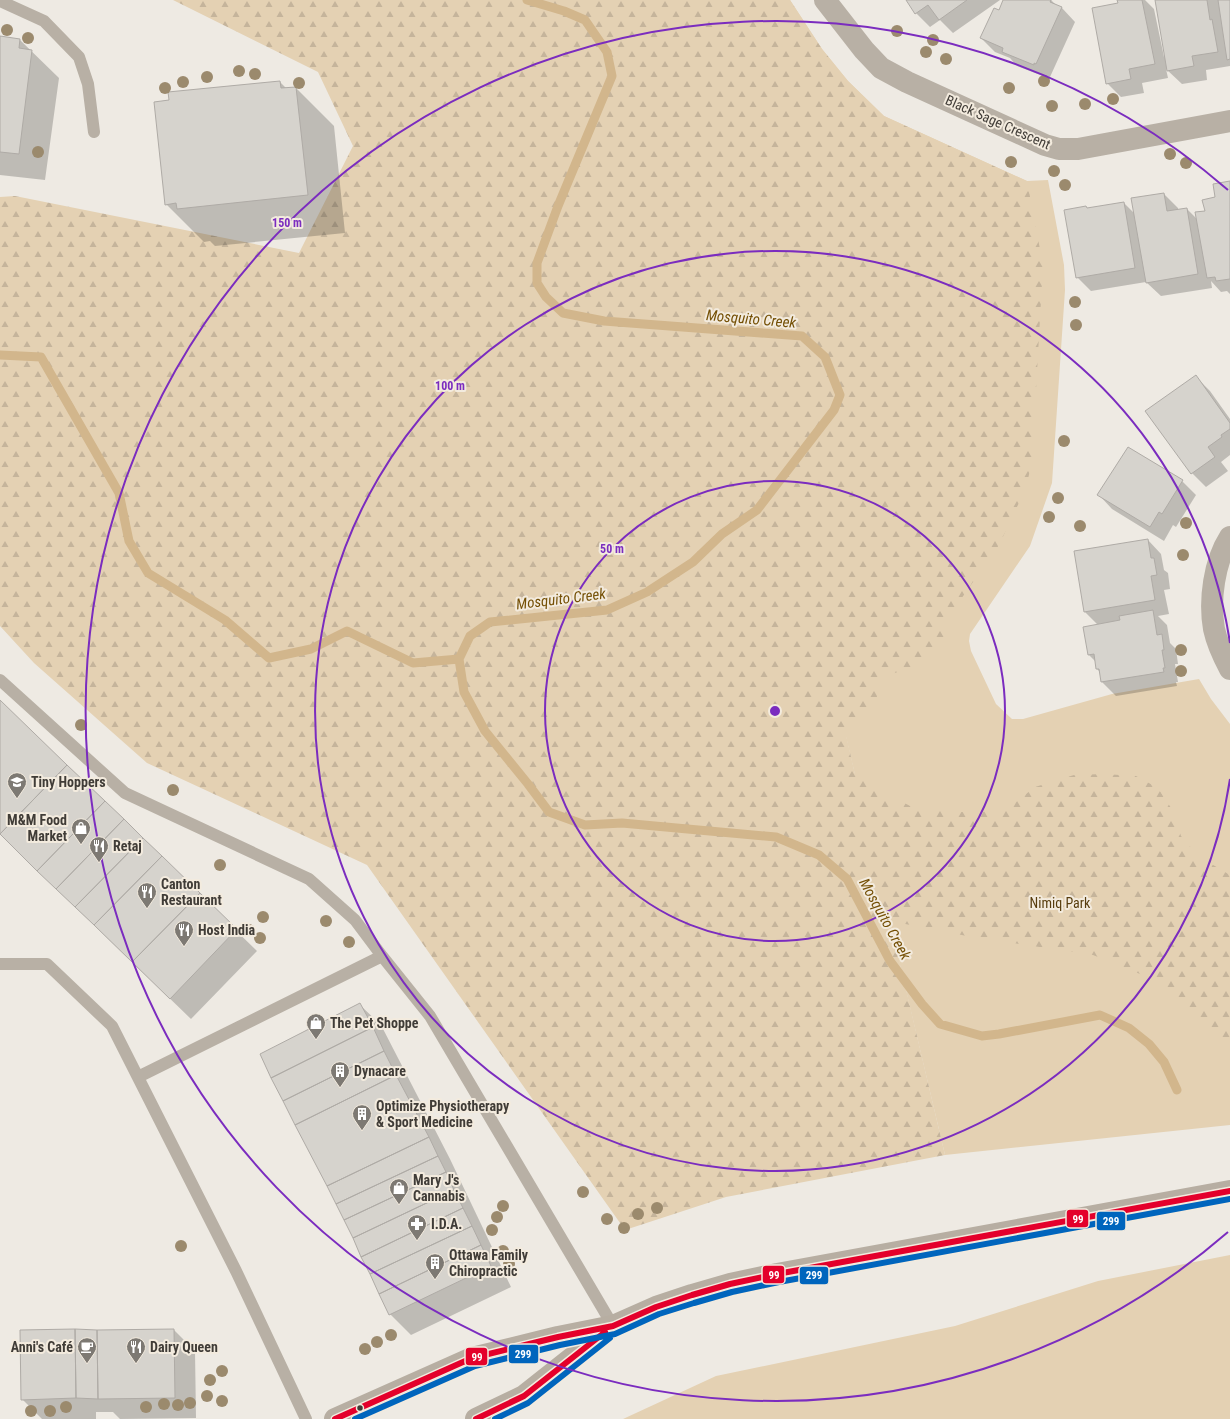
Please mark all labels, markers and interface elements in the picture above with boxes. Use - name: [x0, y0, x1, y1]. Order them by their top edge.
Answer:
- street label: Black Sage Crescent: [943, 92, 1053, 152]
- text: 150 m: [272, 216, 302, 230]
- water label: Mosquito Creek: [705, 306, 797, 332]
- text: 100 m: [435, 379, 465, 393]
- text: 50 m: [600, 542, 624, 556]
- water label: Mosquito Creek: [515, 585, 607, 613]
- centre of rings: [768, 704, 782, 718]
- school or university icon: Tiny Hoppers: [6, 771, 28, 799]
- place label: Tiny Hoppers: [31, 774, 106, 790]
- place label: M&M Food Market: [7, 812, 67, 844]
- shop icon: M&M Food Market: [70, 817, 92, 845]
- restaurant icon: Retaj: [88, 835, 110, 863]
- place label: Retaj: [113, 838, 142, 854]
- water label: Mosquito Creek: [855, 875, 915, 963]
- place label: Canton Restaurant: [161, 876, 222, 908]
- restaurant icon: Canton Restaurant: [136, 881, 158, 909]
- park label: Nimiq Park: [1030, 895, 1091, 911]
- restaurant icon: Host India: [173, 919, 195, 947]
- place label: Host India: [198, 922, 256, 938]
- shop icon: The Pet Shoppe: [305, 1012, 327, 1040]
- place label: The Pet Shoppe: [330, 1015, 419, 1031]
- building icon: Dynacare: [329, 1060, 351, 1088]
- place label: Dynacare: [354, 1063, 406, 1079]
- place label: Optimize Physiotherapy & Sport Medicine: [376, 1098, 510, 1130]
- building icon: Optimize Physiotherapy & Sport Medicine: [351, 1103, 373, 1131]
- place label: Mary J's Cannabis: [413, 1172, 465, 1204]
- shop icon: Mary J's Cannabis: [388, 1177, 410, 1205]
- line badge: 99: [1066, 1209, 1089, 1228]
- line badge: 299: [1096, 1211, 1126, 1231]
- pharmacy icon: I.D.A.: [406, 1213, 428, 1241]
- text: 99: [1072, 1213, 1084, 1226]
- text: 299: [1103, 1215, 1119, 1228]
- place label: I.D.A.: [431, 1216, 462, 1232]
- place label: Ottawa Family Chiropractic: [449, 1247, 529, 1279]
- building icon: Ottawa Family Chiropractic: [424, 1252, 446, 1280]
- line badge: 99: [762, 1265, 785, 1284]
- line badge: 299: [799, 1266, 829, 1285]
- text: 99: [768, 1269, 780, 1282]
- text: 299: [806, 1269, 822, 1282]
- cafe icon: Anni's Café: [76, 1336, 98, 1364]
- restaurant icon: Dairy Queen: [125, 1336, 147, 1364]
- place label: Anni's Café: [11, 1339, 73, 1355]
- place label: Dairy Queen: [150, 1339, 218, 1355]
- line badge: 299: [508, 1344, 539, 1364]
- line badge: 99: [465, 1347, 488, 1366]
- text: 299: [515, 1348, 531, 1361]
- text: 99: [471, 1351, 483, 1364]
- unlabelled marker: [355, 1403, 365, 1413]

